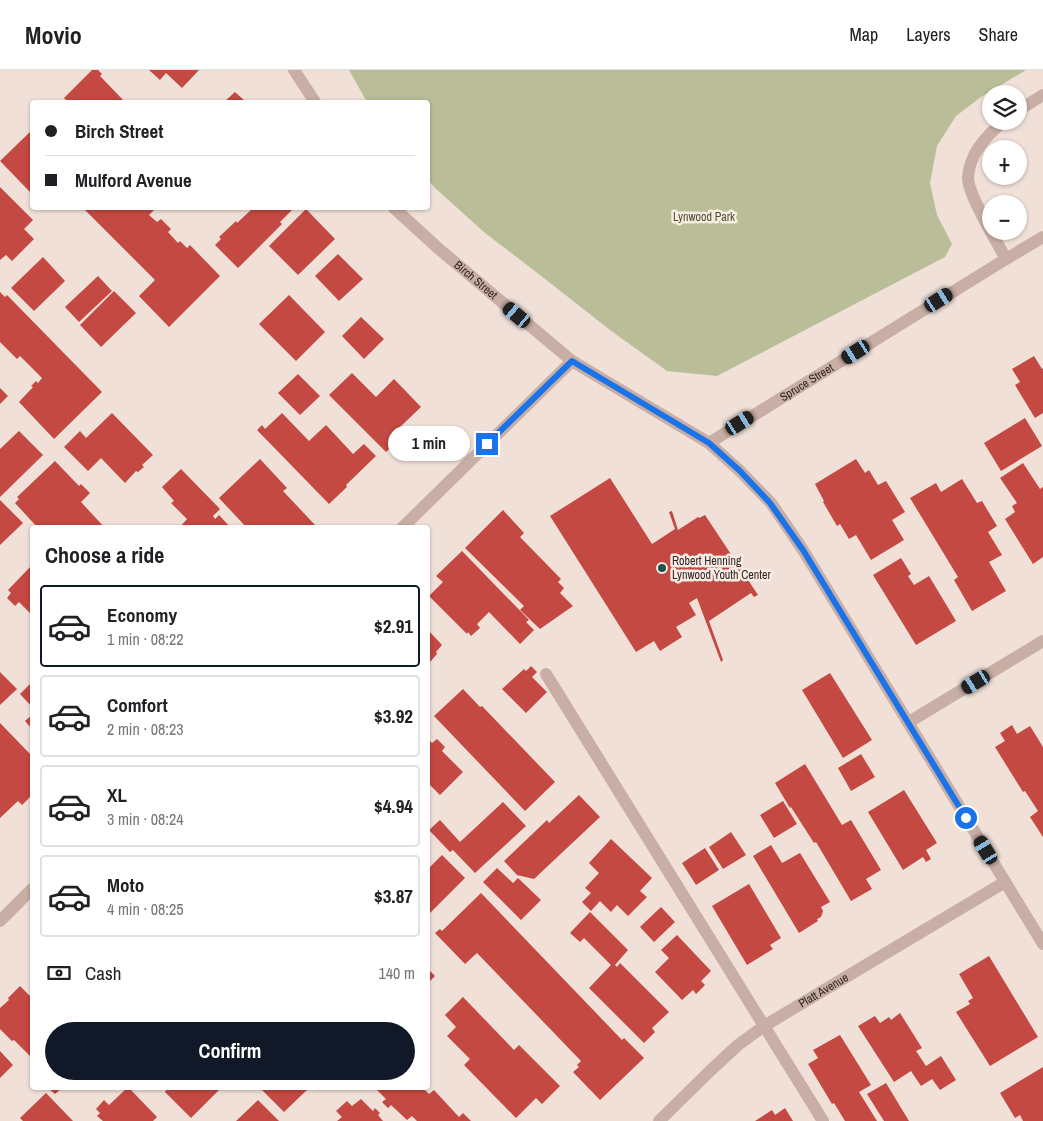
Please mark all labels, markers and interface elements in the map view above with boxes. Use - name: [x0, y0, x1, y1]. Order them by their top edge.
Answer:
- text: Movio: [25, 19, 82, 51]
- text: Map: [850, 22, 878, 47]
- text: Layers: [906, 22, 951, 47]
- text: Share: [979, 22, 1018, 47]
- map controls: [982, 85, 1027, 240]
- button: layers: [982, 85, 1027, 130]
- text: Birch Street: [75, 118, 163, 144]
- button: +: [982, 140, 1027, 185]
- text: Mulford Avenue: [75, 167, 192, 193]
- button: −: [982, 195, 1027, 240]
- park label: Lynwood Park: [673, 209, 735, 225]
- street label: Birch Street: [451, 257, 501, 303]
- car: [922, 286, 955, 314]
- car: [500, 300, 533, 330]
- car: [839, 338, 872, 366]
- street label: Spruce Street: [777, 360, 837, 405]
- car: [723, 409, 756, 437]
- callout: 1 min: [387, 426, 470, 462]
- text: 1 min: [412, 432, 446, 454]
- route end: [476, 433, 498, 455]
- text: Choose a ride: [45, 540, 164, 570]
- place label: Robert Henning Lynwood Youth Center: [672, 553, 772, 583]
- marker: Robert Henning Lynwood Youth Center: [656, 562, 668, 574]
- text: Economy: [107, 602, 177, 628]
- icon: car: [47, 604, 92, 649]
- text: $2.91: [374, 613, 413, 639]
- text: 1 min · 08:22: [107, 628, 184, 650]
- car: [959, 668, 992, 696]
- text: Comfort: [107, 692, 168, 718]
- icon: car: [47, 694, 92, 739]
- text: $3.92: [374, 703, 413, 729]
- text: 2 min · 08:23: [107, 718, 184, 740]
- text: XL: [107, 782, 127, 808]
- icon: car: [47, 784, 92, 829]
- text: $4.94: [374, 793, 413, 819]
- route start: [955, 807, 977, 829]
- text: 3 min · 08:24: [107, 808, 184, 830]
- car: [971, 833, 1000, 867]
- text: Moto: [107, 872, 144, 898]
- icon: car: [47, 874, 92, 919]
- text: $3.87: [374, 883, 413, 909]
- text: 4 min · 08:25: [107, 898, 184, 920]
- icon: cash: [45, 959, 73, 987]
- text: Cash: [85, 960, 121, 986]
- text: 140 m: [379, 962, 415, 984]
- street label: Platt Avenue: [796, 969, 851, 1012]
- button: Confirm: [45, 1022, 415, 1080]

